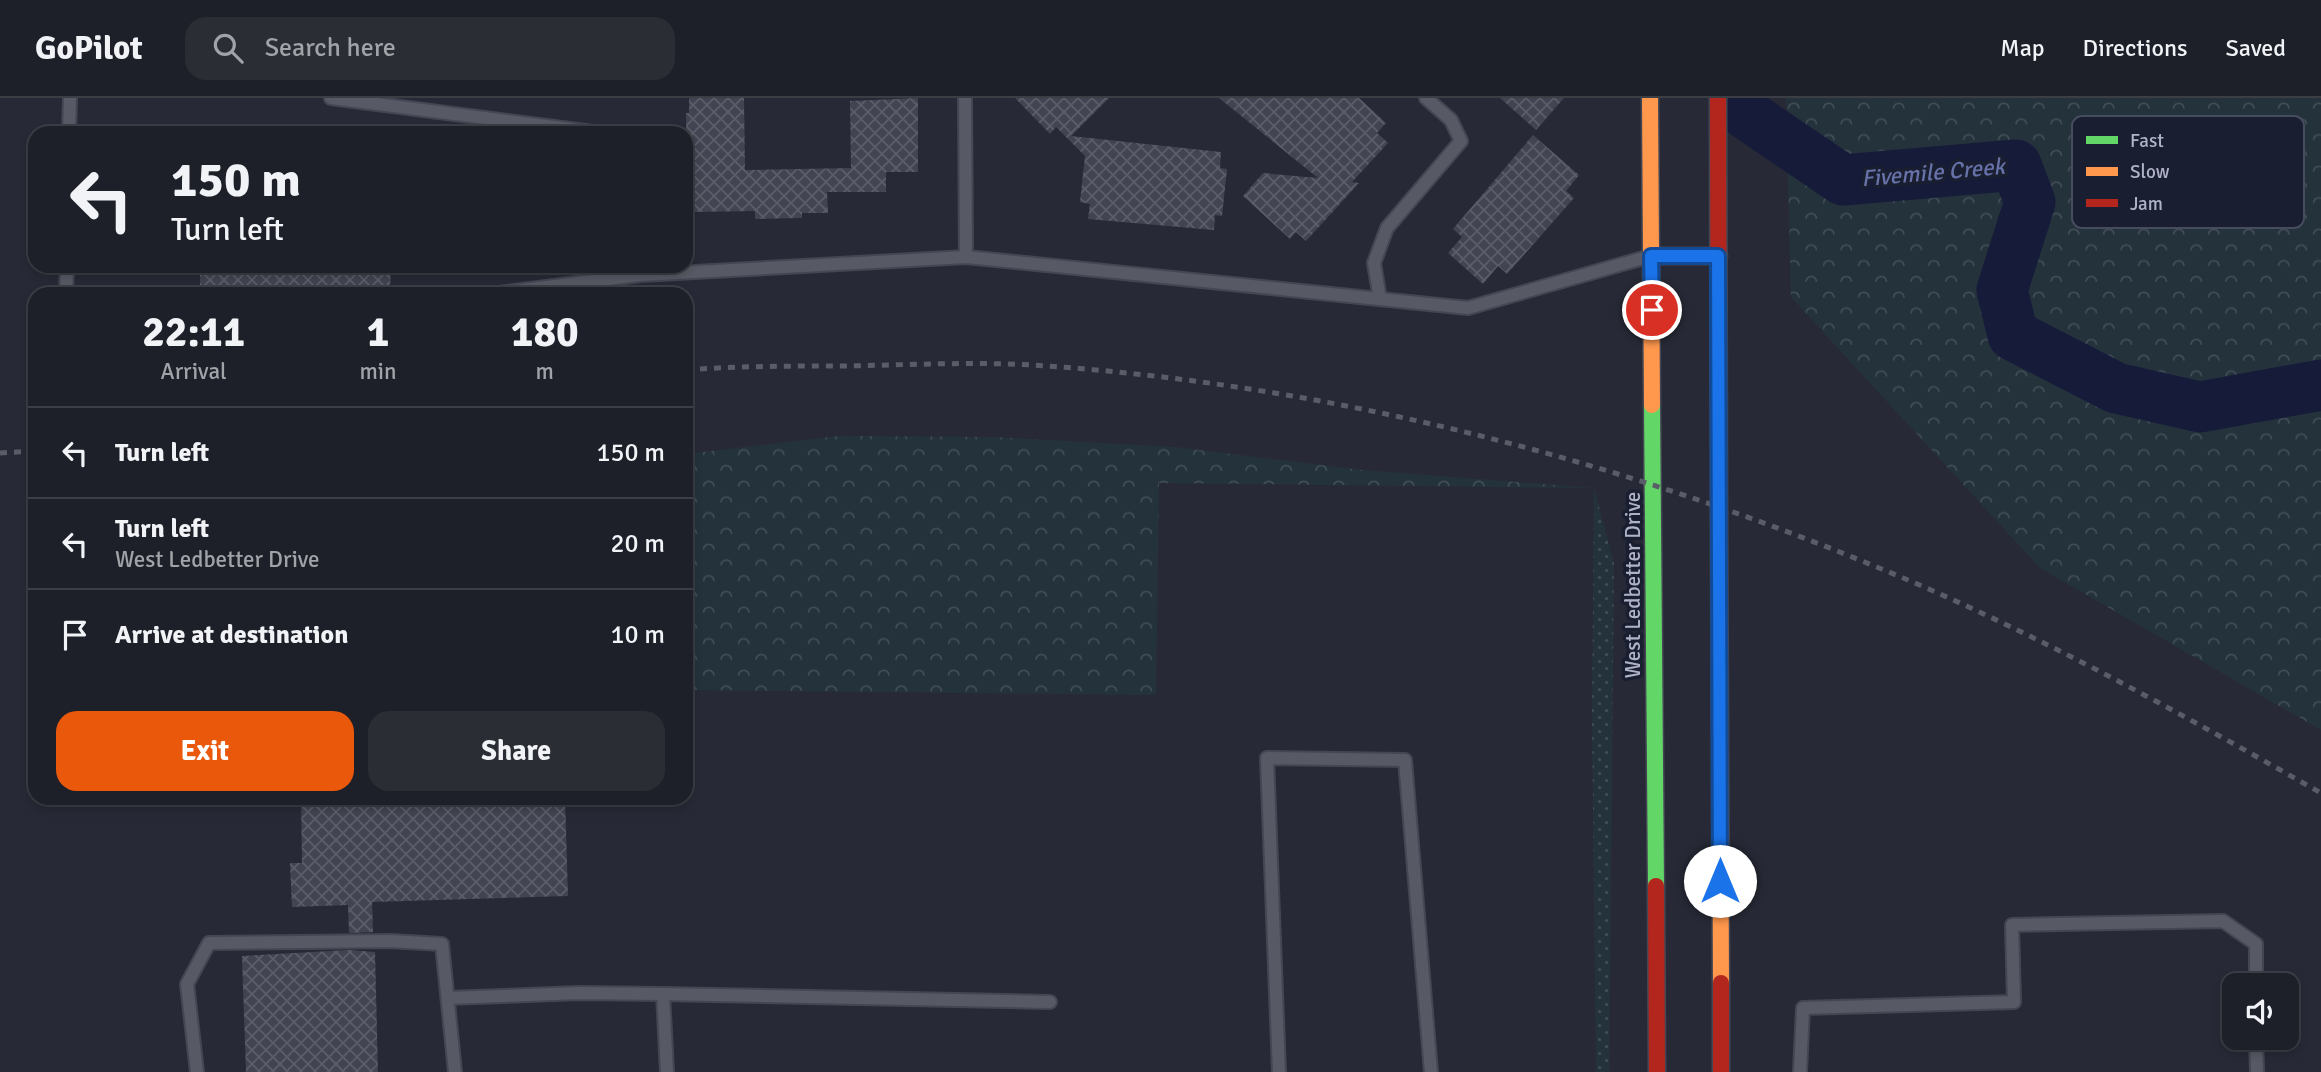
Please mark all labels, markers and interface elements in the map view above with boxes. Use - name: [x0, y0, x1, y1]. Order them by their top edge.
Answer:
- search box: [185, 17, 675, 80]
- text: GoPilot: [35, 28, 143, 69]
- icon: search: [209, 29, 247, 67]
- text: Search here: [265, 32, 396, 64]
- text: Map: [2000, 33, 2045, 63]
- text: Directions: [2083, 33, 2188, 63]
- text: Saved: [2226, 33, 2286, 63]
- legend: [2072, 116, 2304, 228]
- text: Fast: [2130, 129, 2164, 153]
- text: 150 m: [171, 150, 301, 210]
- water label: Fivemile Creek: [1860, 152, 2008, 193]
- icon: left: [56, 154, 147, 245]
- text: Slow: [2130, 160, 2170, 184]
- text: Jam: [2130, 192, 2163, 216]
- text: Turn left: [171, 210, 284, 249]
- pin: [1622, 280, 1682, 340]
- icon: arrive: [1633, 291, 1671, 329]
- text: 22:11: [142, 307, 245, 358]
- text: 1: [367, 307, 389, 358]
- text: 180: [511, 307, 579, 358]
- text: Arrival: [161, 357, 227, 386]
- text: min: [359, 357, 397, 386]
- text: m: [536, 357, 554, 386]
- icon: left: [56, 434, 94, 472]
- text: Turn left: [115, 437, 209, 469]
- text: 150 m: [596, 437, 665, 469]
- street label: West Ledbetter Drive: [1620, 492, 1646, 678]
- text: Turn left: [115, 513, 209, 545]
- icon: left: [56, 525, 94, 563]
- text: 20 m: [610, 528, 665, 560]
- text: West Ledbetter Drive: [115, 545, 319, 574]
- icon: arrive: [56, 616, 94, 654]
- text: Arrive at destination: [115, 619, 348, 651]
- text: 10 m: [610, 619, 665, 651]
- button: Exit: [56, 711, 354, 791]
- button: Share: [368, 711, 665, 791]
- position arrow: [1683, 844, 1757, 918]
- map controls: [2222, 973, 2299, 1050]
- button: sound: [2222, 973, 2299, 1050]

